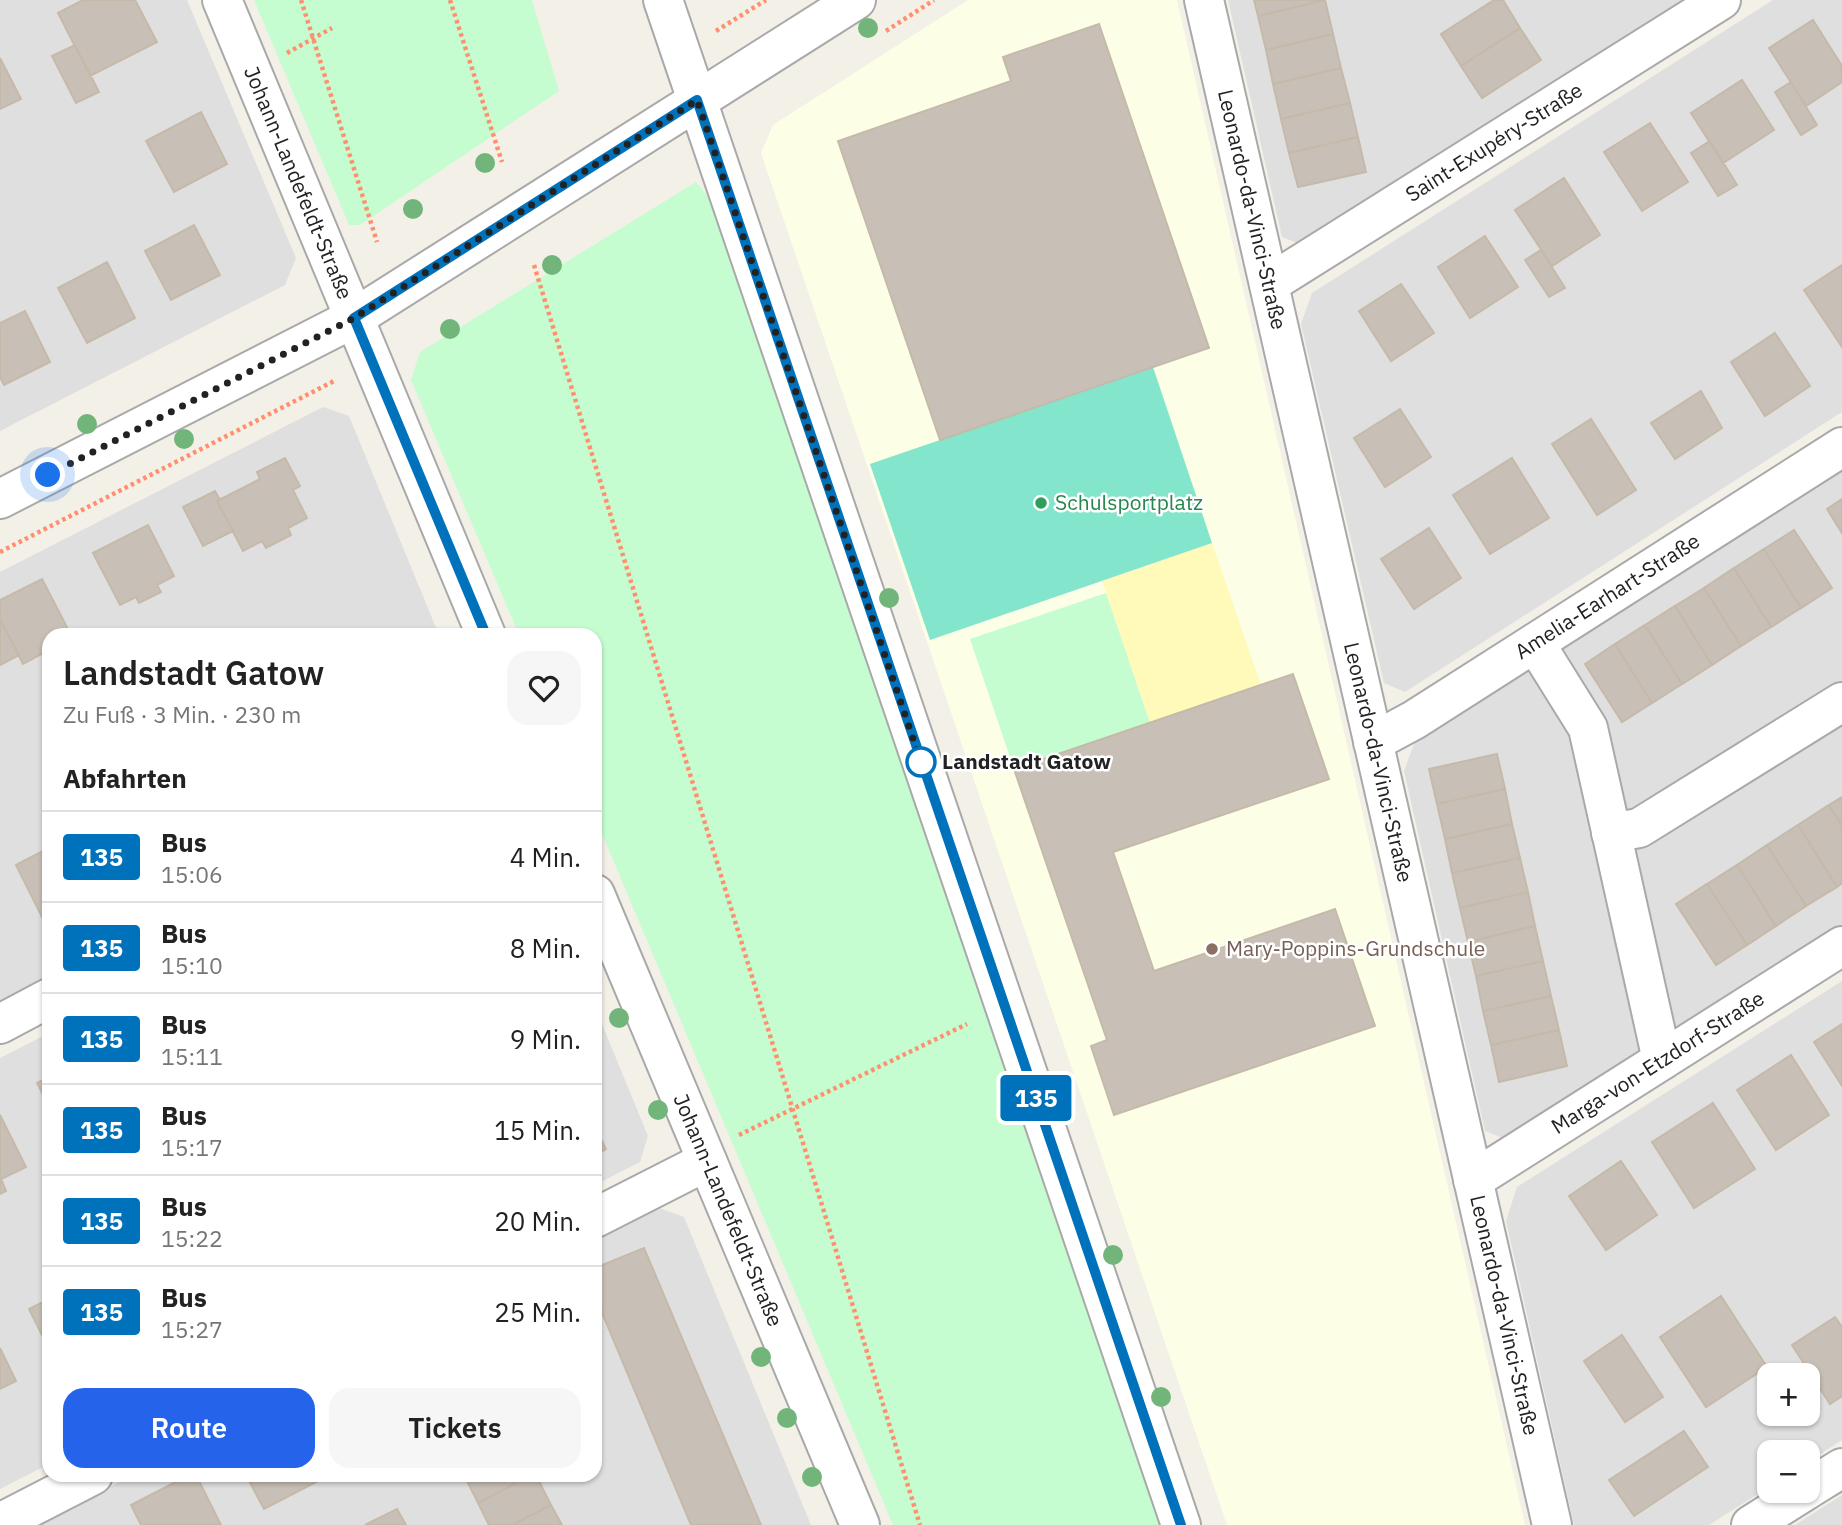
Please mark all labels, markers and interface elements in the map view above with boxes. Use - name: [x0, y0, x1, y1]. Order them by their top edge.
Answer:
- street label: Johann-Landefeldt-Straße: [238, 62, 360, 303]
- street label: Saint-Exupéry-Straße: [1400, 75, 1588, 208]
- street label: Leonardo-da-Vinci-Straße: [1212, 87, 1294, 332]
- your location: [30, 457, 65, 492]
- place label: Schulsportplatz: [1055, 488, 1203, 516]
- marker: Schulsportplatz: [1033, 495, 1049, 511]
- street label: Amelia-Earhart-Straße: [1509, 526, 1705, 665]
- street label: Leonardo-da-Vinci-Straße: [1338, 639, 1420, 885]
- text: Landstadt Gatow: [63, 651, 324, 694]
- button: heart: [507, 651, 581, 725]
- text: Zu Fuß · 3 Min. · 230 m: [63, 699, 301, 729]
- marker: Landstadt Gatow: [906, 747, 936, 777]
- place label: Landstadt Gatow: [942, 747, 1111, 775]
- text: Abfahrten: [63, 761, 187, 795]
- text: Bus: [161, 825, 207, 859]
- text: 4 Min.: [510, 840, 581, 874]
- text: 135: [80, 841, 123, 873]
- text: 15:06: [161, 859, 223, 889]
- text: Bus: [161, 916, 207, 950]
- text: 8 Min.: [510, 931, 581, 965]
- text: 135: [80, 932, 123, 964]
- place label: Mary-Poppins-Grundschule: [1226, 934, 1485, 962]
- marker: Mary-Poppins-Grundschule: [1204, 941, 1220, 957]
- text: 15:10: [161, 950, 223, 980]
- street label: Marga-von-Etzdorf-Straße: [1546, 984, 1769, 1140]
- text: Bus: [161, 1007, 207, 1041]
- text: 9 Min.: [510, 1022, 581, 1056]
- text: 135: [80, 1023, 123, 1055]
- text: 15:11: [161, 1041, 223, 1071]
- line badge: 135: [996, 1075, 1076, 1121]
- text: 135: [1014, 1082, 1058, 1114]
- street label: Johann-Landefeldt-Straße: [667, 1089, 790, 1330]
- text: Bus: [161, 1098, 207, 1132]
- text: 15 Min.: [494, 1113, 581, 1147]
- text: 135: [80, 1114, 123, 1146]
- text: 15:17: [161, 1132, 223, 1162]
- text: Bus: [161, 1189, 207, 1223]
- street label: Leonardo-da-Vinci-Straße: [1464, 1192, 1546, 1438]
- text: 20 Min.: [494, 1204, 581, 1238]
- text: 135: [80, 1205, 123, 1237]
- text: 15:22: [161, 1223, 223, 1253]
- text: Bus: [161, 1280, 207, 1314]
- text: 25 Min.: [494, 1295, 581, 1329]
- text: 135: [80, 1296, 123, 1328]
- text: 15:27: [161, 1314, 223, 1344]
- map controls: [1757, 1363, 1820, 1503]
- button: +: [1757, 1363, 1820, 1426]
- button: Route: [63, 1388, 315, 1468]
- button: Tickets: [329, 1388, 581, 1468]
- button: −: [1757, 1440, 1820, 1503]

